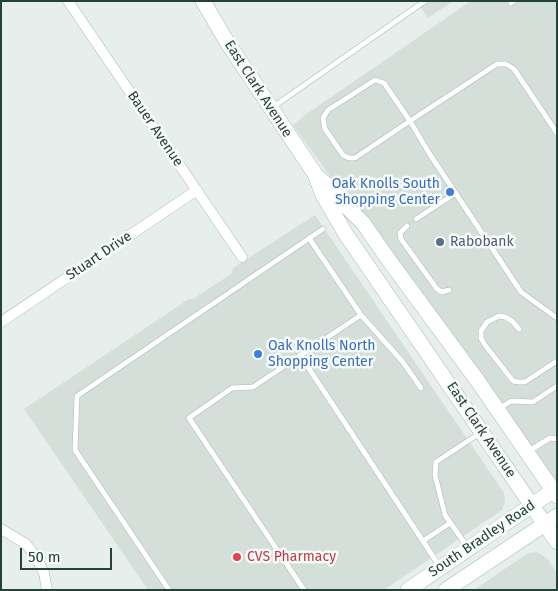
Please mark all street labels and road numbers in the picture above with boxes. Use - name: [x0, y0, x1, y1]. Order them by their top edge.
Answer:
- street label: East Clark Avenue: [220, 37, 296, 141]
- street label: Bauer Avenue: [124, 88, 186, 170]
- street label: Stuart Drive: [63, 228, 135, 284]
- street label: East Clark Avenue: [443, 379, 519, 481]
- street label: South Bradley Road: [426, 497, 538, 581]

